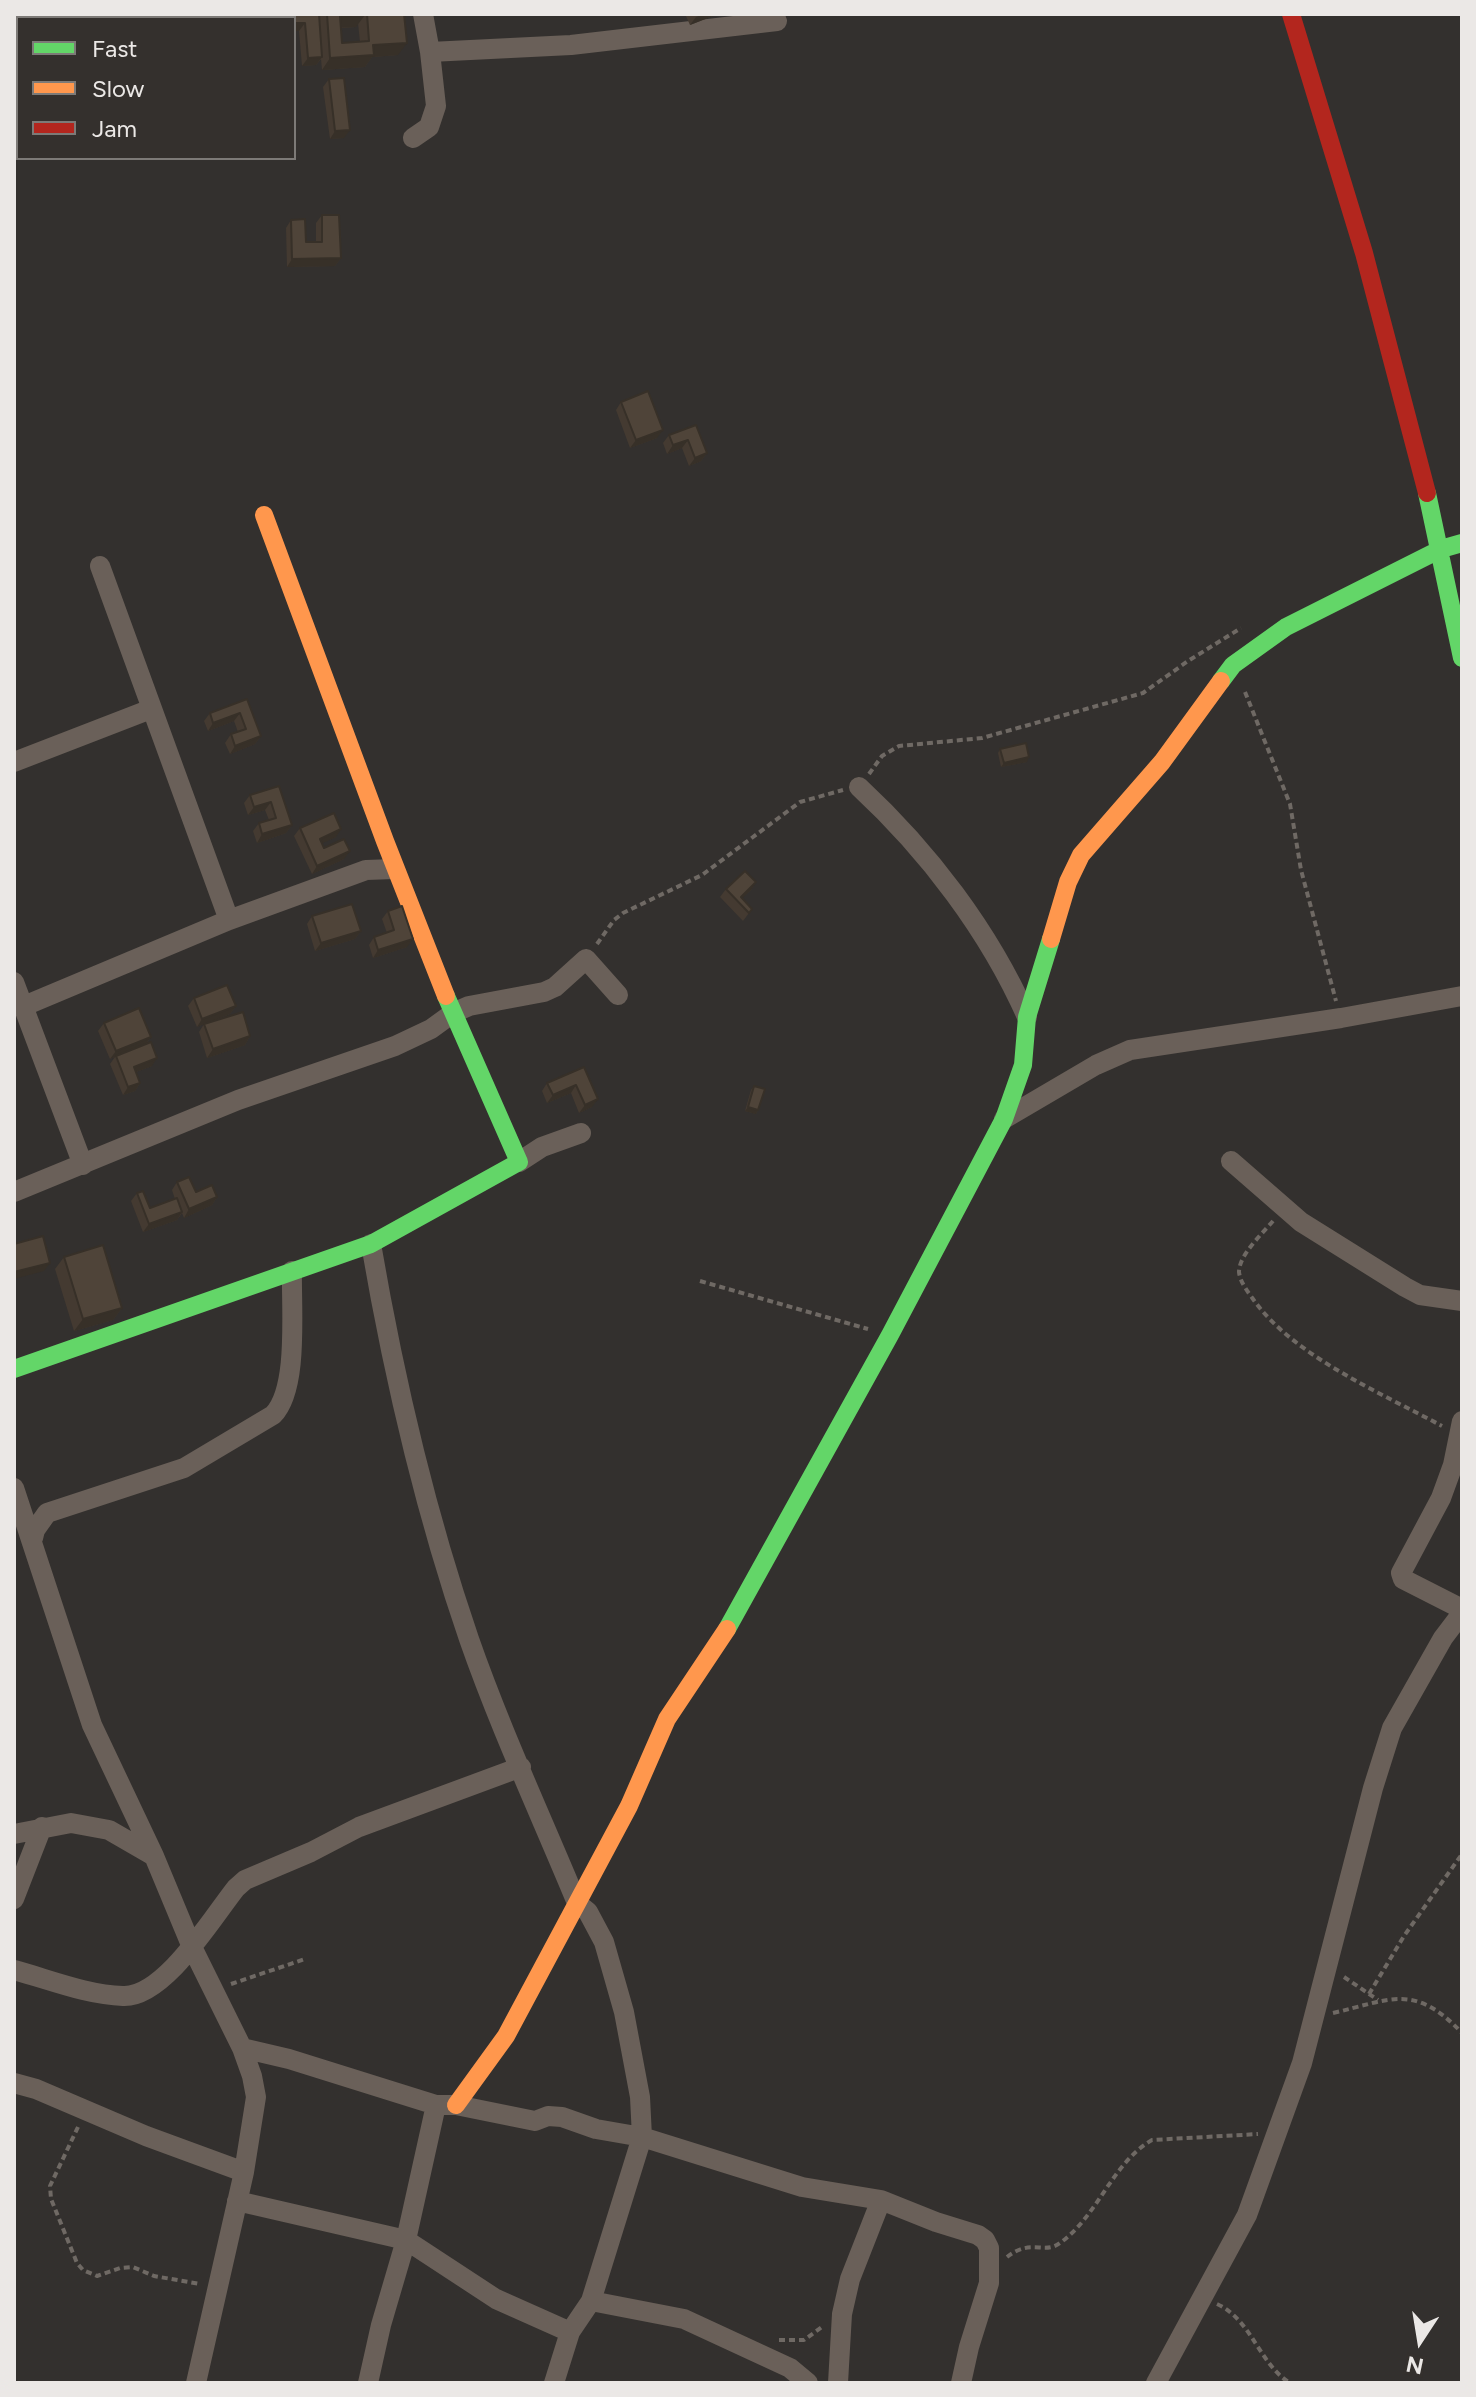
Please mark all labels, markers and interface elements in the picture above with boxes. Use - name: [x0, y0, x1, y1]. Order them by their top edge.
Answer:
- legend: [16, 16, 296, 160]
- text: Fast: [92, 34, 137, 63]
- text: Slow: [92, 74, 144, 103]
- text: Jam: [92, 114, 137, 143]
- north arrow: [1380, 2301, 1460, 2381]
- text: N: [1404, 2350, 1426, 2380]

